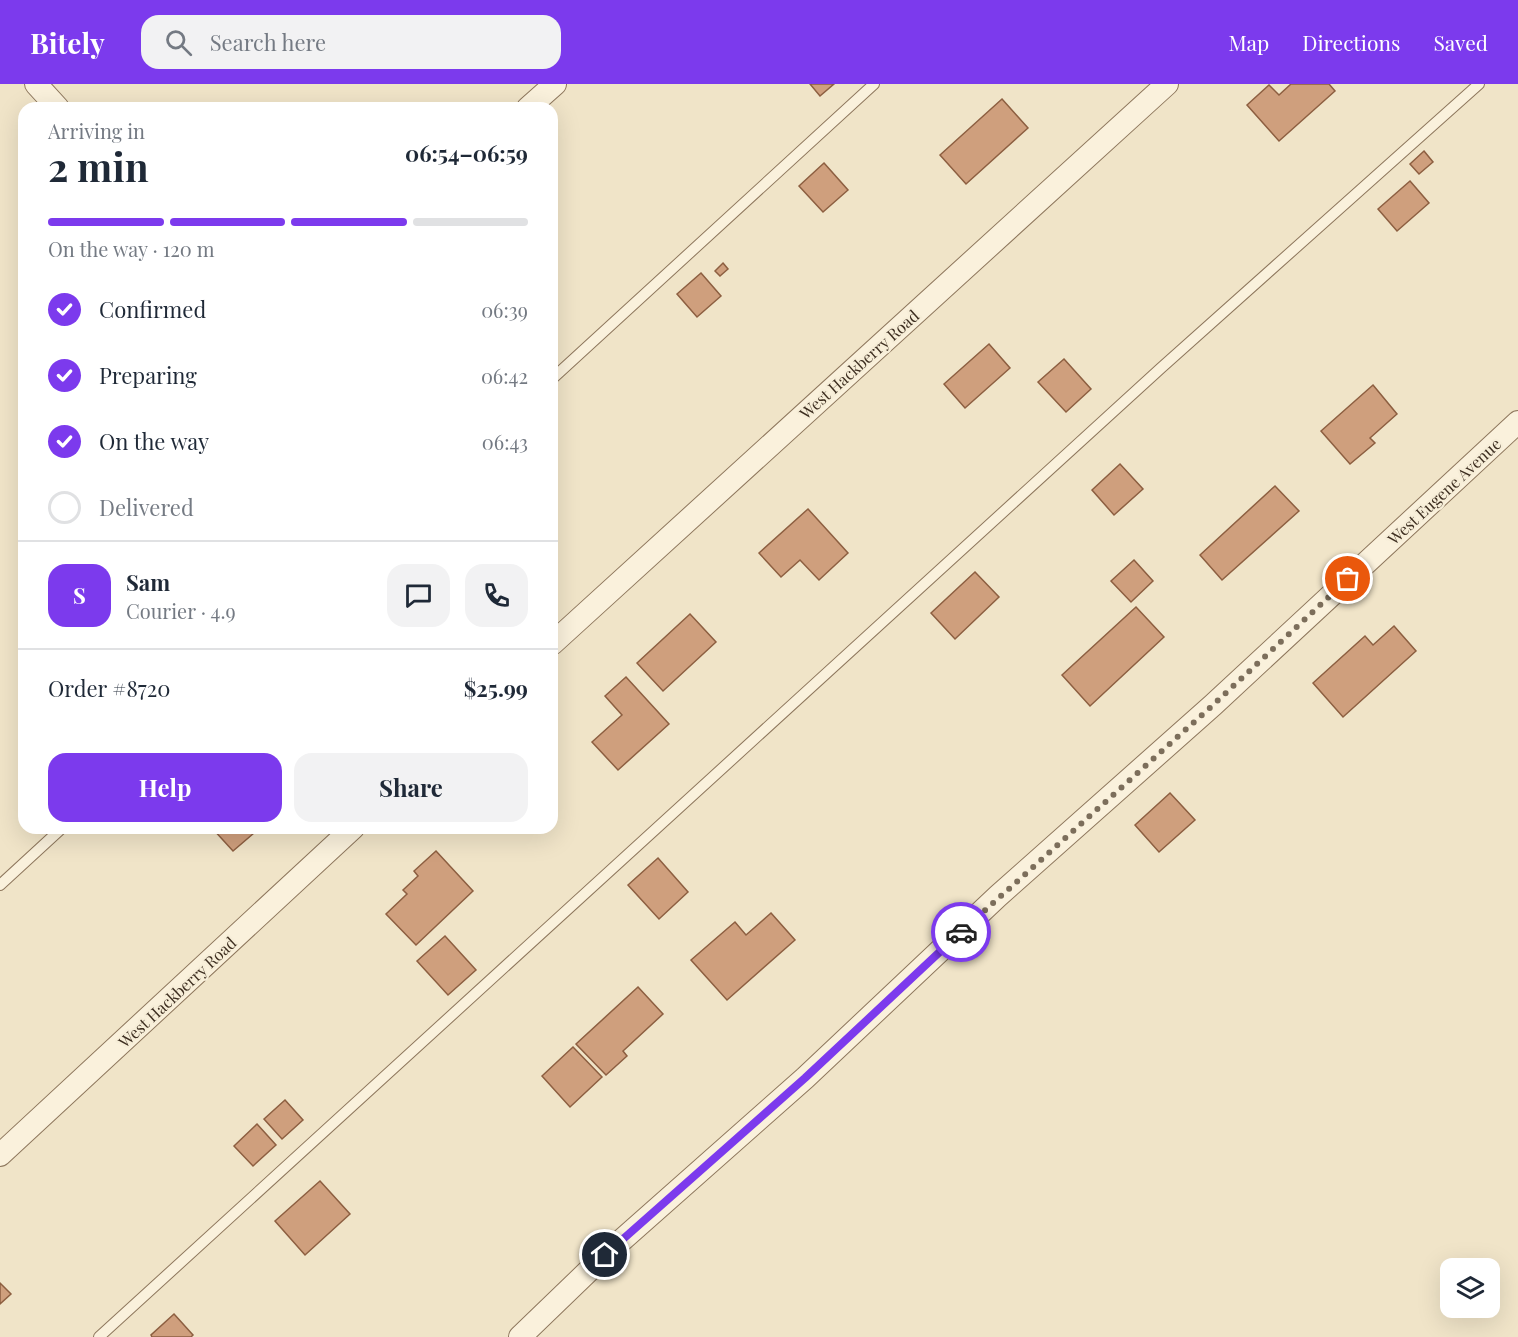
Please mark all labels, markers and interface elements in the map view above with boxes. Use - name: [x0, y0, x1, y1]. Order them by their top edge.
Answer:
- search box: [141, 15, 561, 69]
- text: Bitely: [30, 24, 105, 61]
- icon: search: [162, 26, 195, 59]
- text: Search here: [210, 27, 326, 57]
- text: Map: [1228, 28, 1269, 56]
- text: Directions: [1302, 28, 1400, 56]
- text: Saved: [1433, 28, 1488, 56]
- text: Arriving in: [48, 117, 145, 144]
- text: 06:54–06:59: [405, 138, 528, 168]
- text: 2 min: [48, 140, 149, 192]
- text: On the way · 120 m: [48, 235, 215, 262]
- icon: check: [48, 293, 81, 326]
- text: Confirmed: [99, 294, 206, 324]
- text: 06:39: [481, 296, 528, 323]
- street label: West Hackberry Road: [794, 305, 923, 424]
- icon: check: [48, 359, 81, 392]
- text: Preparing: [99, 360, 197, 390]
- text: 06:42: [481, 362, 528, 389]
- icon: check: [48, 425, 81, 458]
- text: On the way: [99, 426, 209, 456]
- text: 06:43: [482, 428, 528, 455]
- street label: West Eugene Avenue: [1382, 433, 1505, 550]
- text: Delivered: [99, 492, 194, 522]
- pin: [1322, 553, 1373, 604]
- icon: bag: [1331, 562, 1364, 595]
- button: chat: [387, 564, 450, 627]
- button: phone: [465, 564, 528, 627]
- text: Sam: [126, 567, 170, 597]
- text: S: [73, 580, 86, 610]
- text: Courier · 4.9: [126, 597, 236, 624]
- text: Order #8720: [48, 673, 171, 703]
- text: $25.99: [464, 673, 528, 703]
- button: Help: [48, 753, 282, 822]
- button: Share: [294, 753, 528, 822]
- courier: [931, 902, 991, 962]
- icon: car: [945, 916, 978, 949]
- street label: West Hackberry Road: [113, 932, 240, 1053]
- pin: [579, 1229, 630, 1280]
- icon: home: [588, 1238, 621, 1271]
- map controls: [1440, 1258, 1500, 1318]
- button: layers: [1440, 1258, 1500, 1318]

